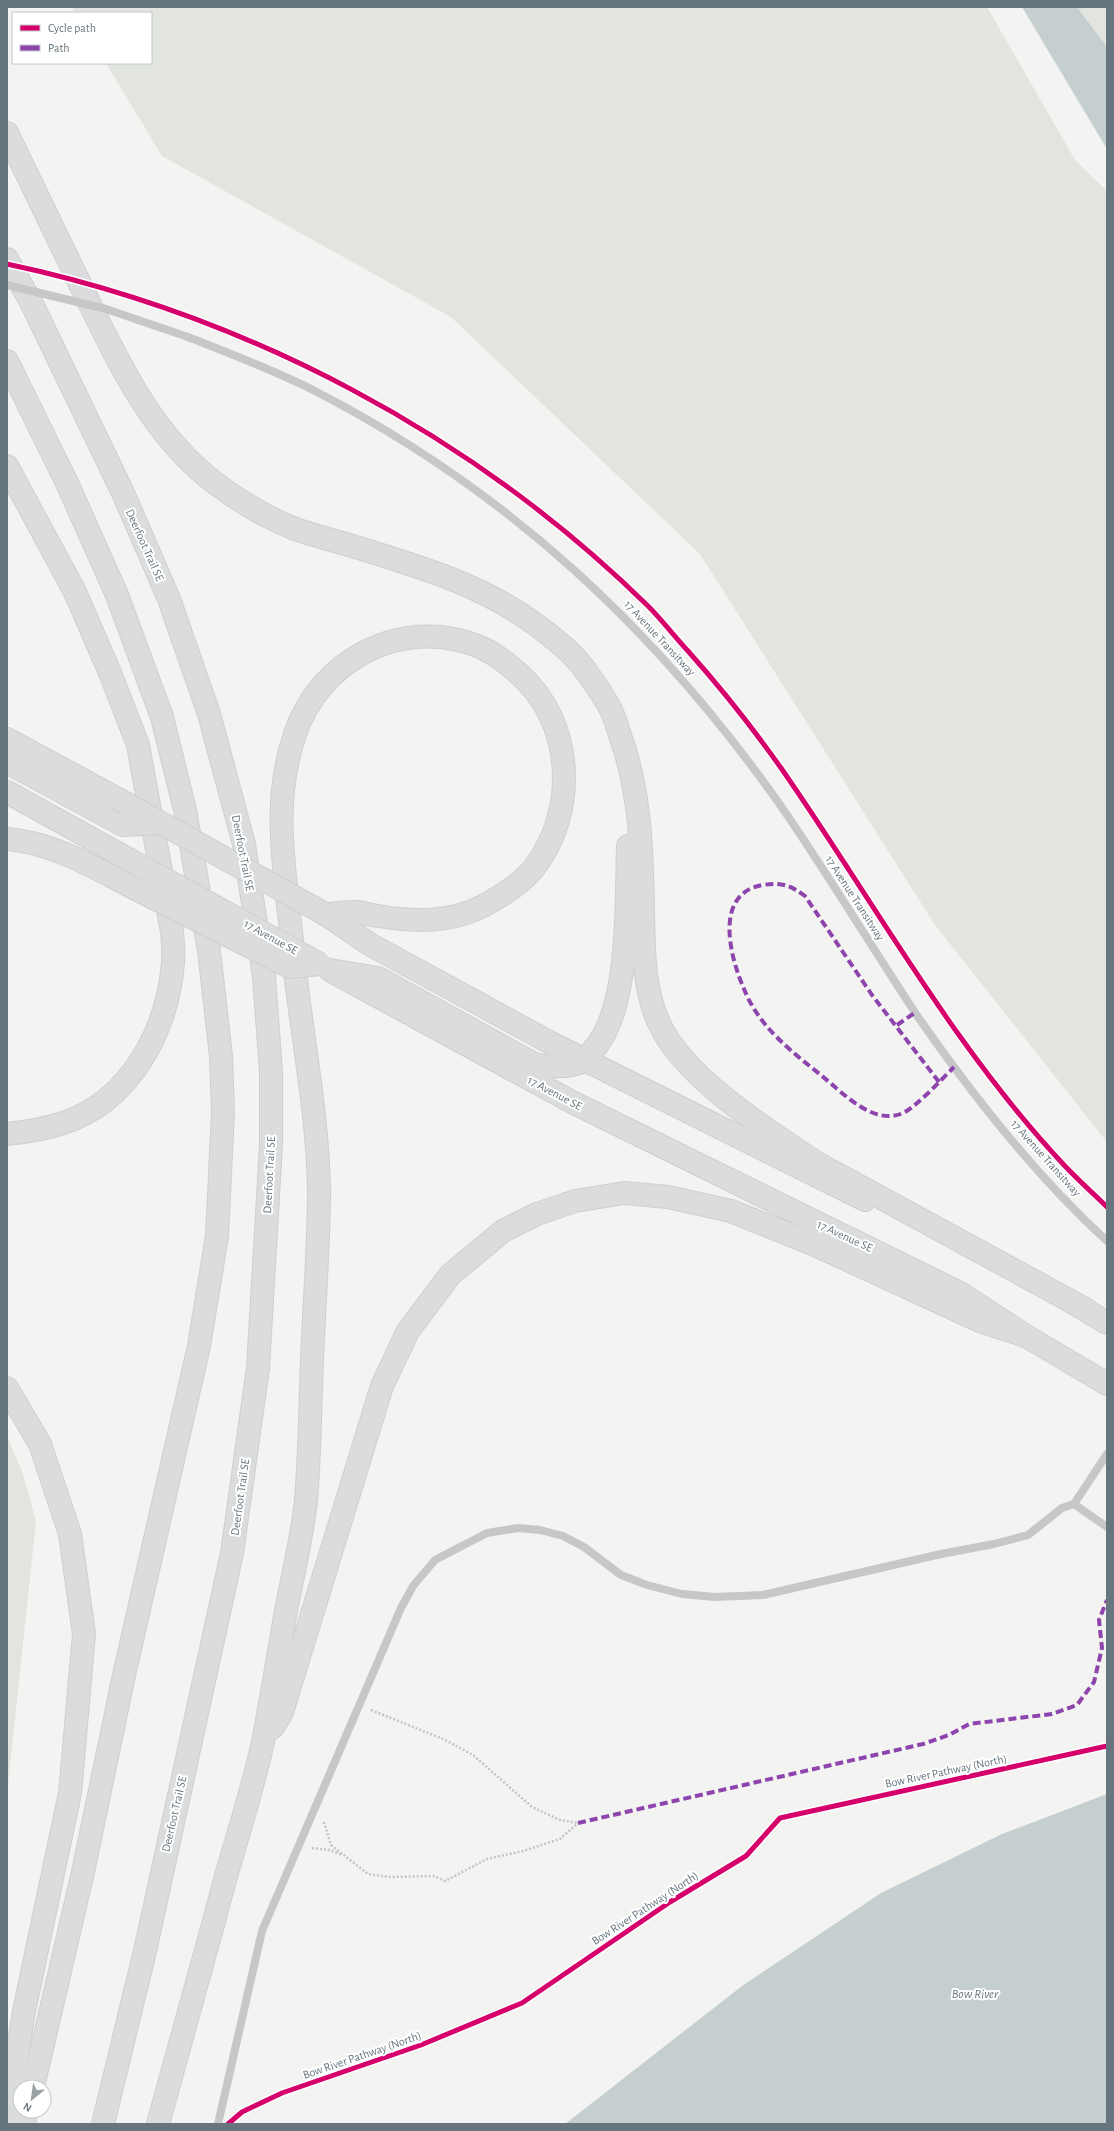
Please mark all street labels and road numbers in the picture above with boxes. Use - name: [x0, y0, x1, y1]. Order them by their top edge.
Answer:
- street label: Deerfoot Trail SE: [124, 507, 166, 583]
- street label: 17 Avenue Transitway: [621, 598, 698, 679]
- street label: Deerfoot Trail SE: [230, 814, 256, 892]
- street label: 17 Avenue Transitway: [822, 854, 887, 943]
- street label: 17 Avenue SE: [242, 917, 300, 957]
- street label: 17 Avenue SE: [526, 1074, 584, 1112]
- street label: 17 Avenue Transitway: [1008, 1118, 1083, 1199]
- street label: Deerfoot Trail SE: [261, 1136, 277, 1214]
- street label: 17 Avenue SE: [815, 1218, 875, 1254]
- street label: Deerfoot Trail SE: [229, 1458, 251, 1536]
- street label: Bow River Pathway (North): [884, 1752, 1008, 1791]
- street label: Deerfoot Trail SE: [159, 1775, 189, 1853]
- street label: Bow River Pathway (North): [590, 1869, 701, 1948]
- street label: Bow River Pathway (North): [301, 2029, 423, 2082]

